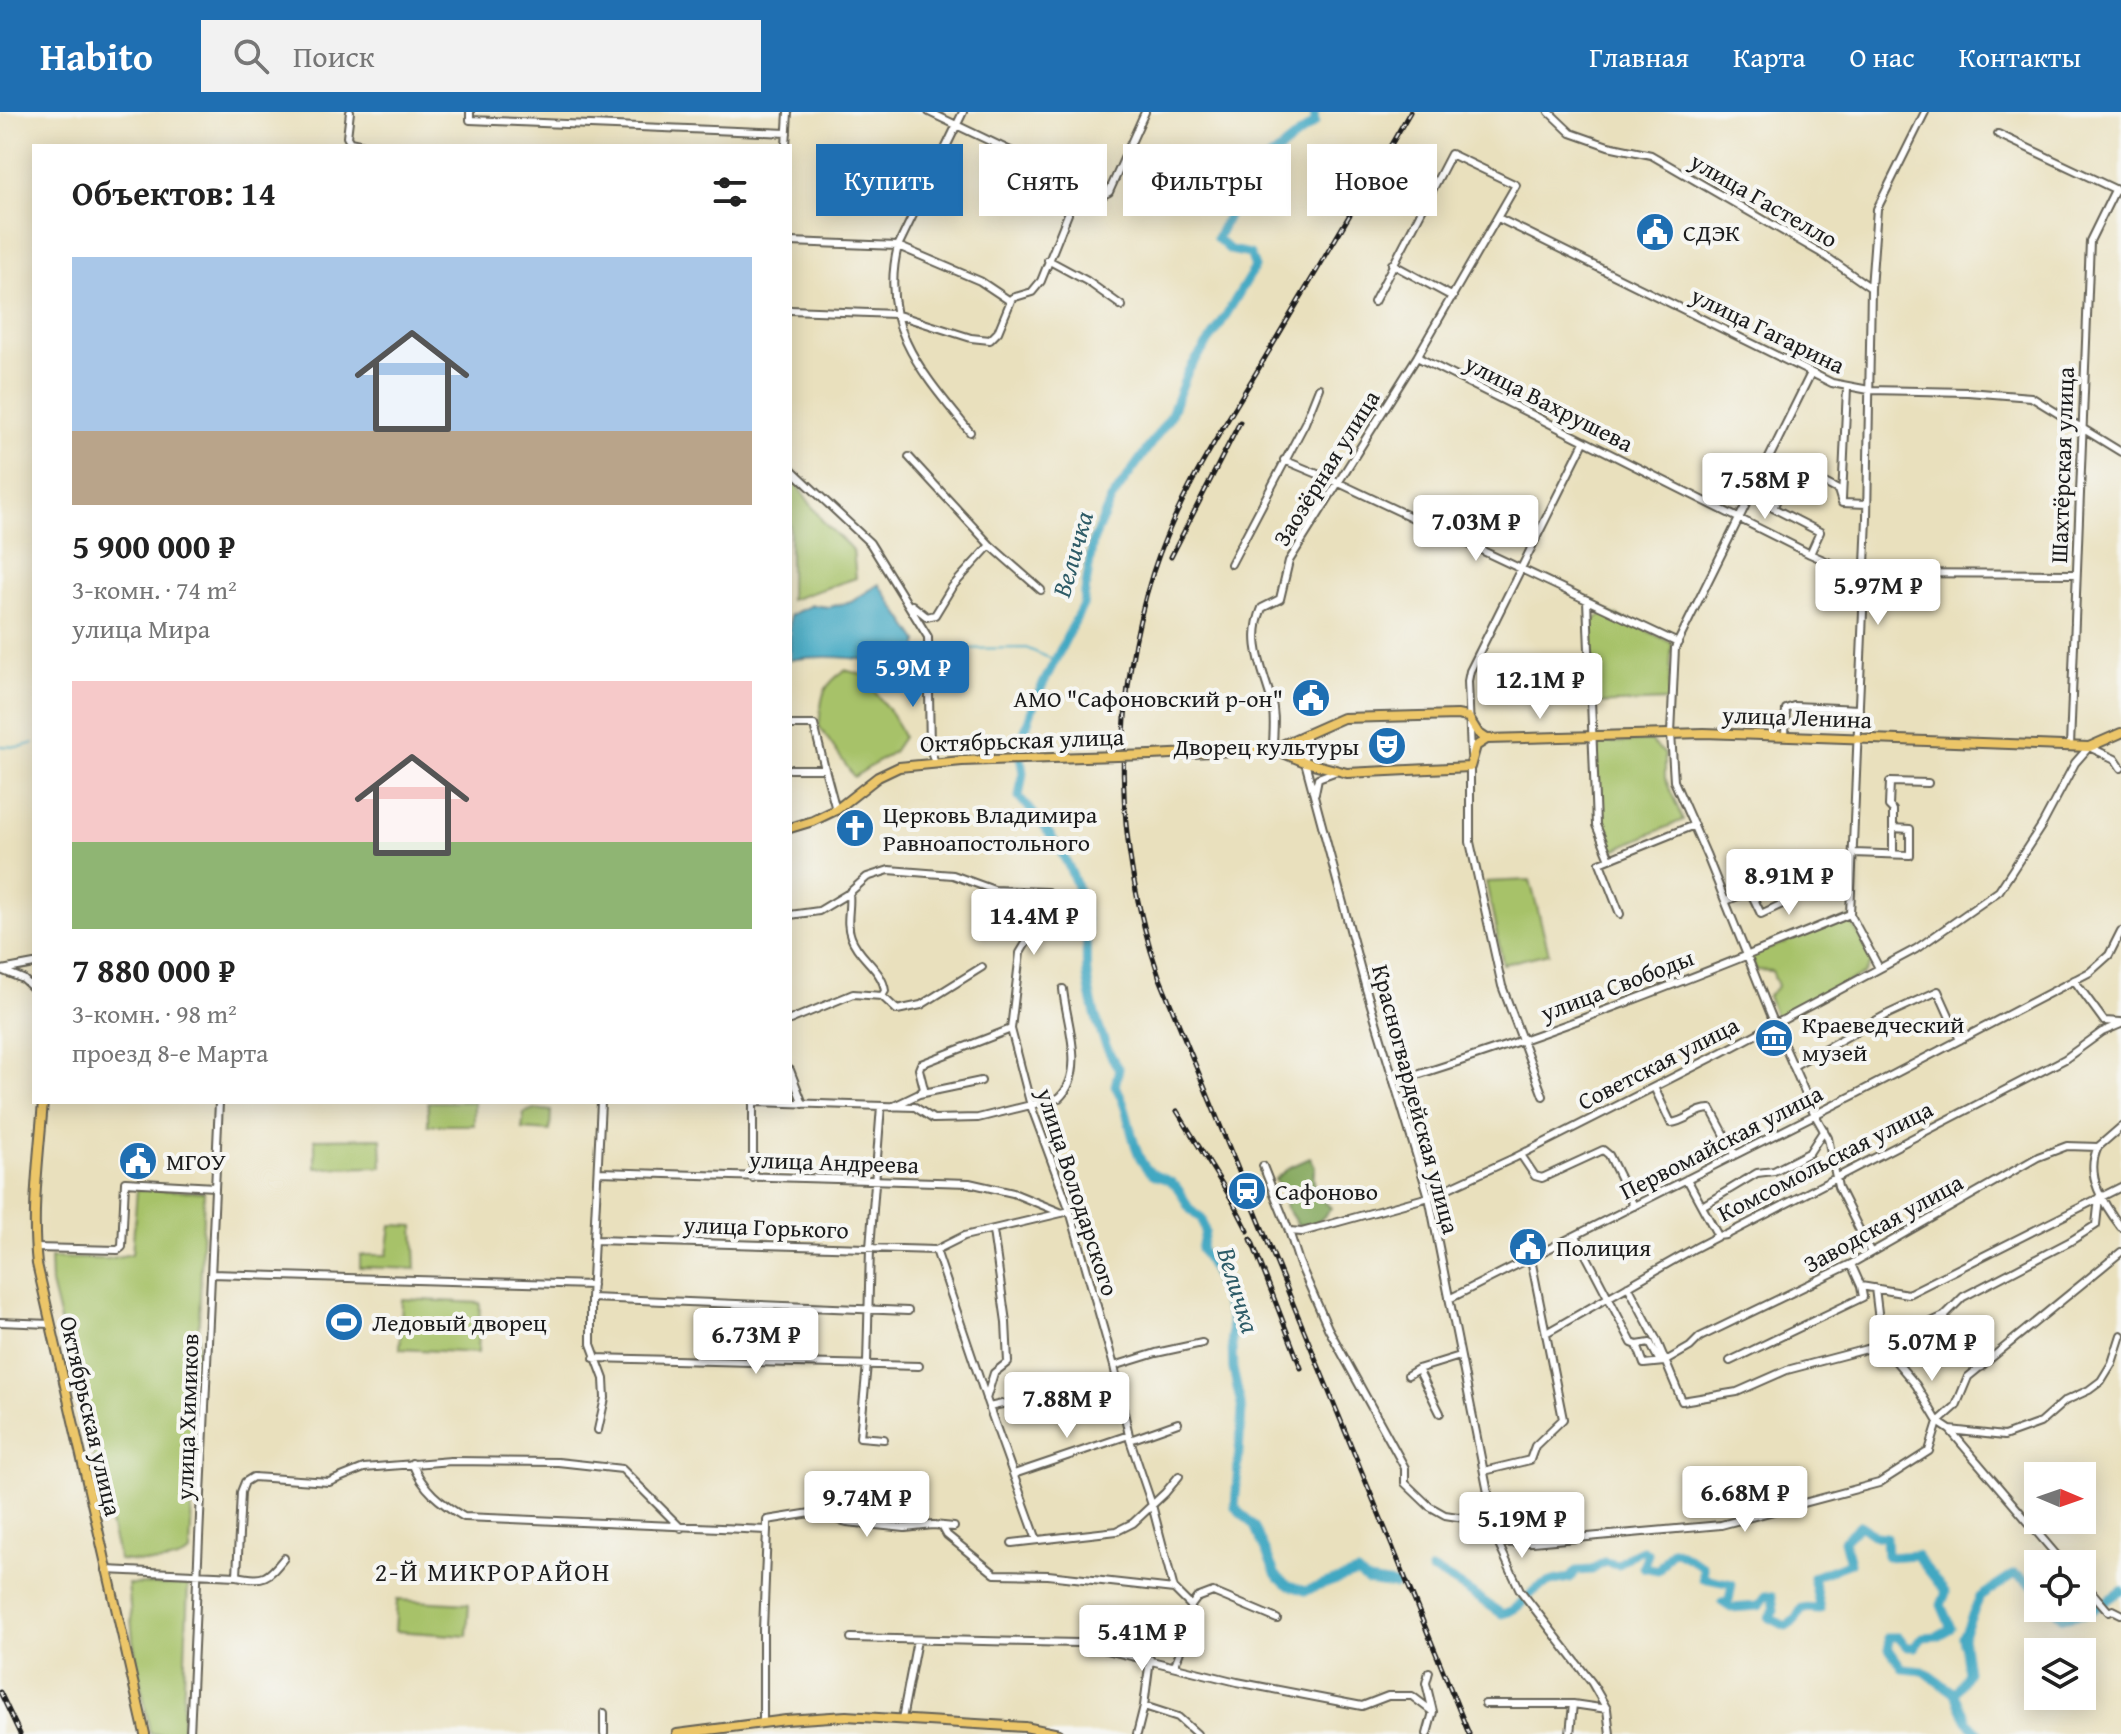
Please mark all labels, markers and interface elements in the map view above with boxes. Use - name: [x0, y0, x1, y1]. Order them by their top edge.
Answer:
- search box: [201, 20, 761, 92]
- text: Habito: [40, 28, 153, 84]
- icon: search: [229, 34, 273, 78]
- text: Поиск: [293, 34, 374, 78]
- text: Главная: [1589, 36, 1689, 77]
- text: Карта: [1733, 36, 1805, 77]
- text: О нас: [1849, 36, 1915, 77]
- text: Контакты: [1959, 36, 2081, 77]
- street label: улица Гастелло: [1683, 143, 1844, 256]
- chip: Купить: [816, 144, 963, 216]
- chip: Снять: [979, 144, 1107, 216]
- chip: Фильтры: [1123, 144, 1291, 216]
- chip: Новое: [1307, 144, 1437, 216]
- text: Объектов: 14: [72, 168, 276, 217]
- icon: filters: [708, 170, 752, 214]
- public building icon: СДЭК: [1634, 211, 1676, 253]
- place label: СДЭК: [1683, 215, 1740, 250]
- street label: улица Гагарина: [1684, 277, 1851, 383]
- icon: home: [340, 309, 484, 453]
- street label: улица Вахрушева: [1458, 345, 1640, 461]
- street label: Шахтёрская улица: [2041, 366, 2083, 564]
- street label: Заозёрная улица: [1264, 383, 1388, 553]
- pin: 7.58M ₽: [1691, 453, 1839, 521]
- text: 7.58M ₽: [1720, 459, 1810, 498]
- pin: 7.03M ₽: [1402, 495, 1550, 563]
- text: 7.03M ₽: [1431, 501, 1521, 540]
- water label: Величка: [1041, 506, 1103, 602]
- text: 5 900 000 ₽: [72, 521, 235, 570]
- pin: 5.97M ₽: [1804, 559, 1952, 627]
- text: 5.97M ₽: [1833, 565, 1923, 604]
- text: 3-комн. · 74 m²: [72, 570, 237, 609]
- text: улица Мира: [72, 609, 210, 648]
- pin: 5.9M ₽: [848, 641, 978, 709]
- text: 5.9M ₽: [875, 647, 951, 686]
- pin: 12.1M ₽: [1466, 653, 1614, 721]
- text: 12.1M ₽: [1495, 659, 1585, 698]
- public building icon: АМО "Сафоновский р-он": [1290, 677, 1332, 719]
- place label: АМО "Сафоновский р-он": [1014, 681, 1283, 716]
- street label: улица Ленина: [1720, 697, 1873, 737]
- street label: Октябрьская улица: [919, 719, 1125, 761]
- theatre icon: Дворец культуры: [1366, 725, 1408, 767]
- place label: Дворец культуры: [1173, 729, 1359, 764]
- icon: home: [340, 733, 484, 877]
- place label: Церковь Владимира Равноапостольного: [883, 797, 1098, 860]
- church icon: Церковь Владимира Равноапостольного: [834, 807, 876, 849]
- pin: 8.91M ₽: [1715, 849, 1863, 917]
- text: 8.91M ₽: [1744, 855, 1834, 894]
- pin: 14.4M ₽: [960, 889, 1108, 957]
- text: 14.4M ₽: [989, 895, 1079, 934]
- street label: улица Свободы: [1534, 940, 1699, 1031]
- text: 7 880 000 ₽: [72, 945, 235, 994]
- street label: Красногвардейская улица: [1363, 960, 1469, 1238]
- text: 3-комн. · 98 m²: [72, 994, 237, 1033]
- street label: Советская улица: [1571, 1007, 1745, 1119]
- place label: Краеведческий музей: [1802, 1007, 1964, 1070]
- museum icon: Краеведческий музей: [1753, 1017, 1795, 1059]
- text: проезд 8-е Марта: [72, 1033, 268, 1072]
- street label: Первомайская улица: [1614, 1075, 1829, 1208]
- street label: улица Володарского: [1028, 1083, 1128, 1300]
- street label: Комсомольская улица: [1711, 1091, 1939, 1231]
- public building icon: МГОУ: [117, 1140, 159, 1182]
- street label: улица Андреева: [747, 1142, 920, 1182]
- place label: МГОУ: [166, 1144, 226, 1179]
- street label: Заводская улица: [1797, 1164, 1970, 1281]
- station icon: Сафоново: [1226, 1170, 1268, 1212]
- place label: Сафоново: [1275, 1174, 1378, 1209]
- street label: улица Горького: [682, 1207, 849, 1247]
- public building icon: Полиция: [1507, 1226, 1549, 1268]
- place label: Полиция: [1556, 1230, 1651, 1265]
- water label: Величка: [1207, 1241, 1270, 1338]
- sports icon: Ледовый дворец: [323, 1301, 365, 1343]
- place label: Ледовый дворец: [372, 1305, 547, 1340]
- pin: 6.73M ₽: [682, 1308, 830, 1376]
- street label: Октябрьская улица: [51, 1313, 131, 1520]
- text: 6.73M ₽: [711, 1314, 801, 1353]
- pin: 5.07M ₽: [1858, 1315, 2006, 1383]
- text: 5.07M ₽: [1887, 1321, 1977, 1360]
- street label: улица Химиков: [167, 1333, 207, 1502]
- pin: 7.88M ₽: [993, 1372, 1141, 1440]
- text: 7.88M ₽: [1022, 1378, 1112, 1417]
- north arrow: [2024, 1462, 2096, 1534]
- map controls: [2024, 1462, 2096, 1710]
- pin: 6.68M ₽: [1671, 1466, 1819, 1534]
- pin: 9.74M ₽: [793, 1471, 941, 1539]
- text: 6.68M ₽: [1700, 1472, 1790, 1511]
- text: 9.74M ₽: [822, 1477, 912, 1516]
- pin: 5.19M ₽: [1448, 1492, 1596, 1560]
- text: 5.19M ₽: [1477, 1498, 1567, 1537]
- button: locate: [2024, 1550, 2096, 1622]
- district label: 2-Й МИКРОРАЙОН: [375, 1552, 611, 1591]
- pin: 5.41M ₽: [1068, 1605, 1216, 1673]
- text: 5.41M ₽: [1097, 1611, 1187, 1650]
- button: layers: [2024, 1638, 2096, 1710]

